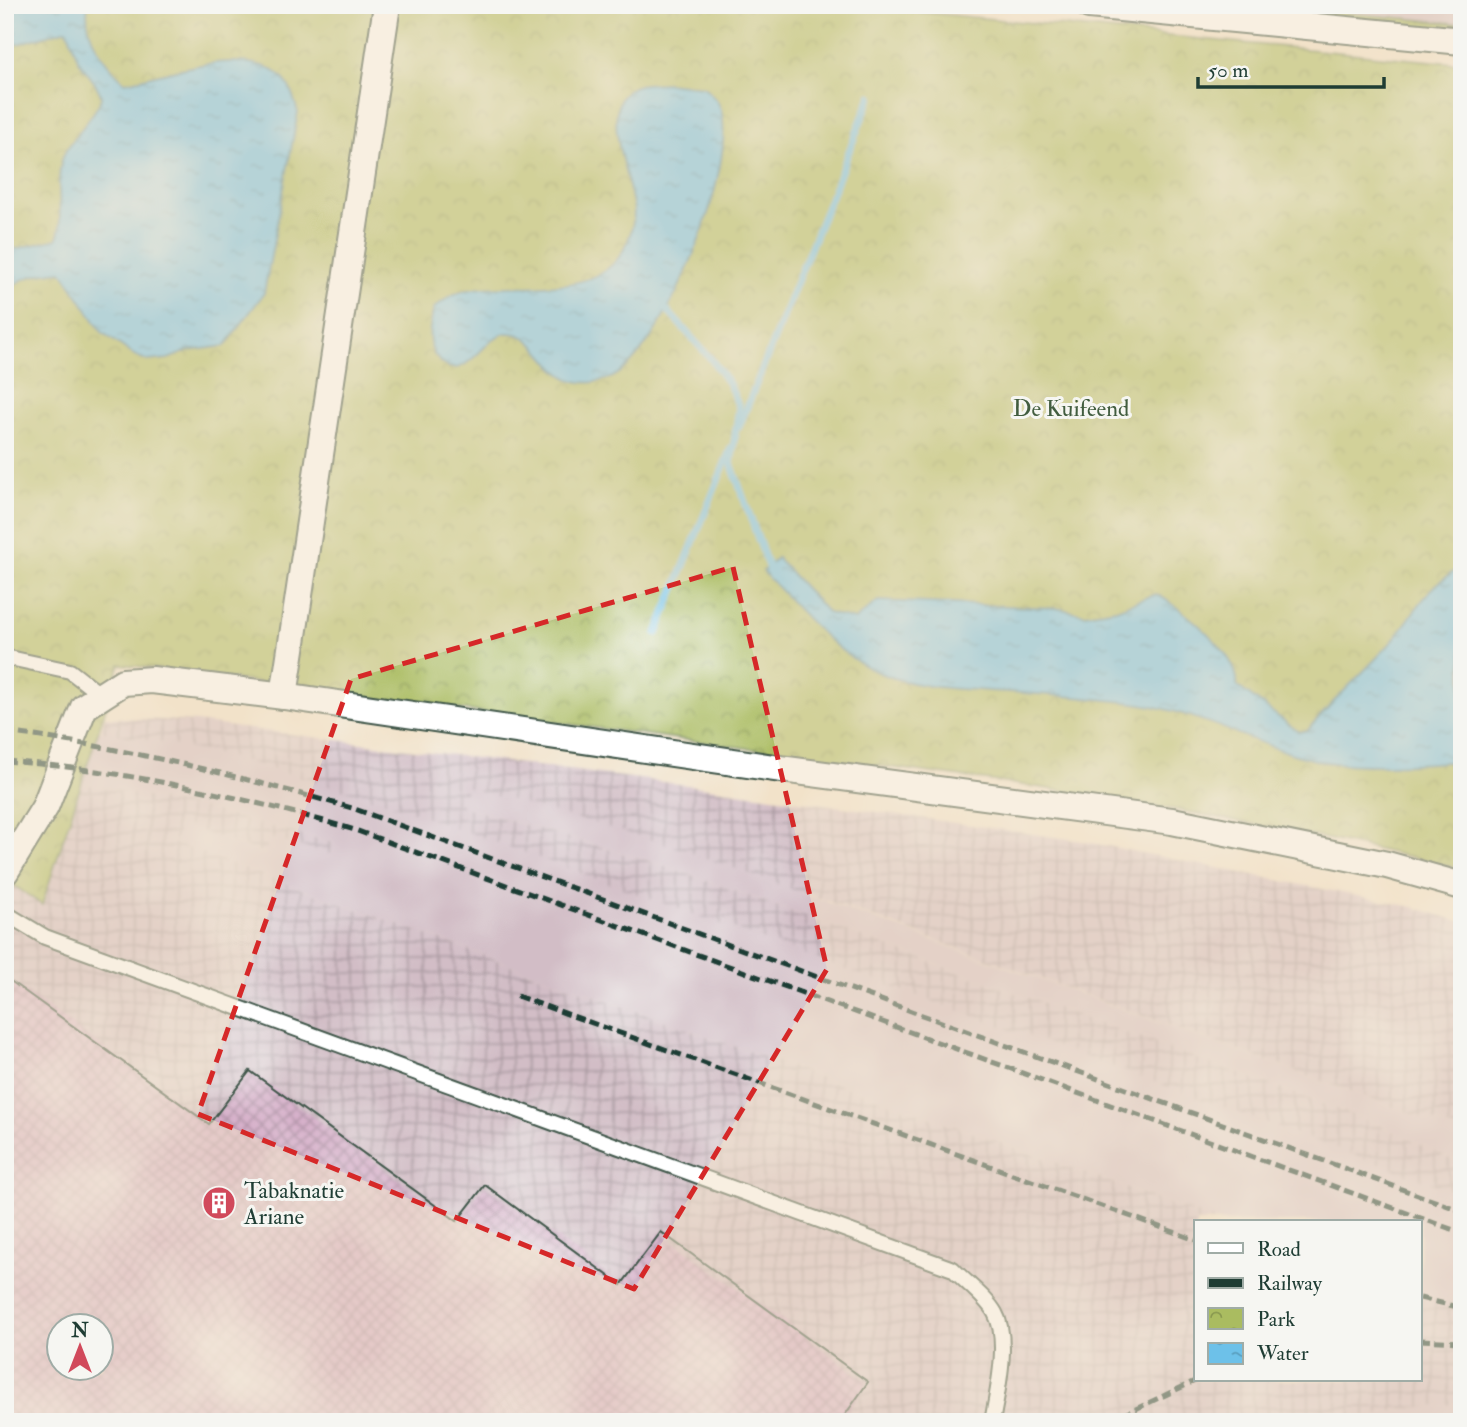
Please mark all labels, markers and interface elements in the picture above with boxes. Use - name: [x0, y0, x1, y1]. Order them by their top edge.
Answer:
- scale bar: [1198, 46, 1383, 90]
- text: 50 m: [1208, 57, 1249, 84]
- park label: De Kuifeend: [1013, 394, 1129, 423]
- place label: Tabaknatie Ariane: [243, 1176, 344, 1231]
- building icon: Tabaknatie Ariane: [200, 1184, 238, 1222]
- legend: [1194, 1220, 1422, 1382]
- text: Road: [1257, 1236, 1302, 1263]
- text: Railway: [1257, 1270, 1323, 1297]
- text: Park: [1257, 1306, 1295, 1333]
- north arrow: [46, 1312, 116, 1382]
- text: N: [70, 1319, 89, 1343]
- text: Water: [1256, 1340, 1309, 1367]

